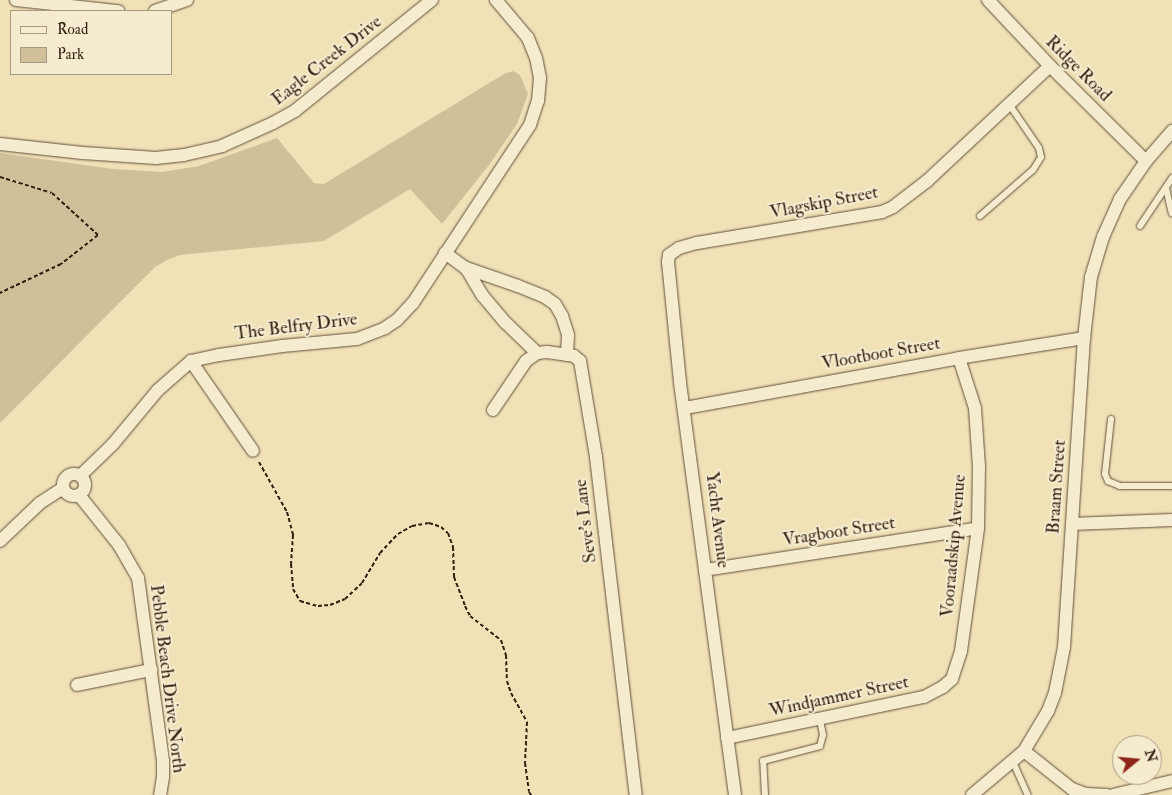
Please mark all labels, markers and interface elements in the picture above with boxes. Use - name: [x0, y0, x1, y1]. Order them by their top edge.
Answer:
- legend: [10, 10, 172, 75]
- street label: Eagle Creek Drive: [268, 11, 386, 111]
- text: Road: [57, 20, 88, 39]
- street label: Ridge Road: [1041, 32, 1115, 106]
- text: Park: [57, 45, 84, 64]
- street label: Vlagskip Street: [768, 182, 880, 224]
- street label: The Belfry Drive: [233, 309, 359, 345]
- street label: Vlootboot Street: [820, 333, 942, 375]
- street label: Braam Street: [1043, 439, 1071, 535]
- street label: Yacht Avenue: [700, 471, 734, 569]
- street label: Vooraadskip Avenue: [937, 474, 971, 618]
- street label: Seve's Lane: [570, 478, 602, 564]
- street label: Vragboot Street: [781, 512, 897, 552]
- street label: Pebble Beach Drive North: [145, 584, 189, 774]
- street label: Windjammer Street: [767, 672, 911, 722]
- north arrow: [1112, 735, 1162, 785]
- text: N: [1141, 747, 1161, 764]

